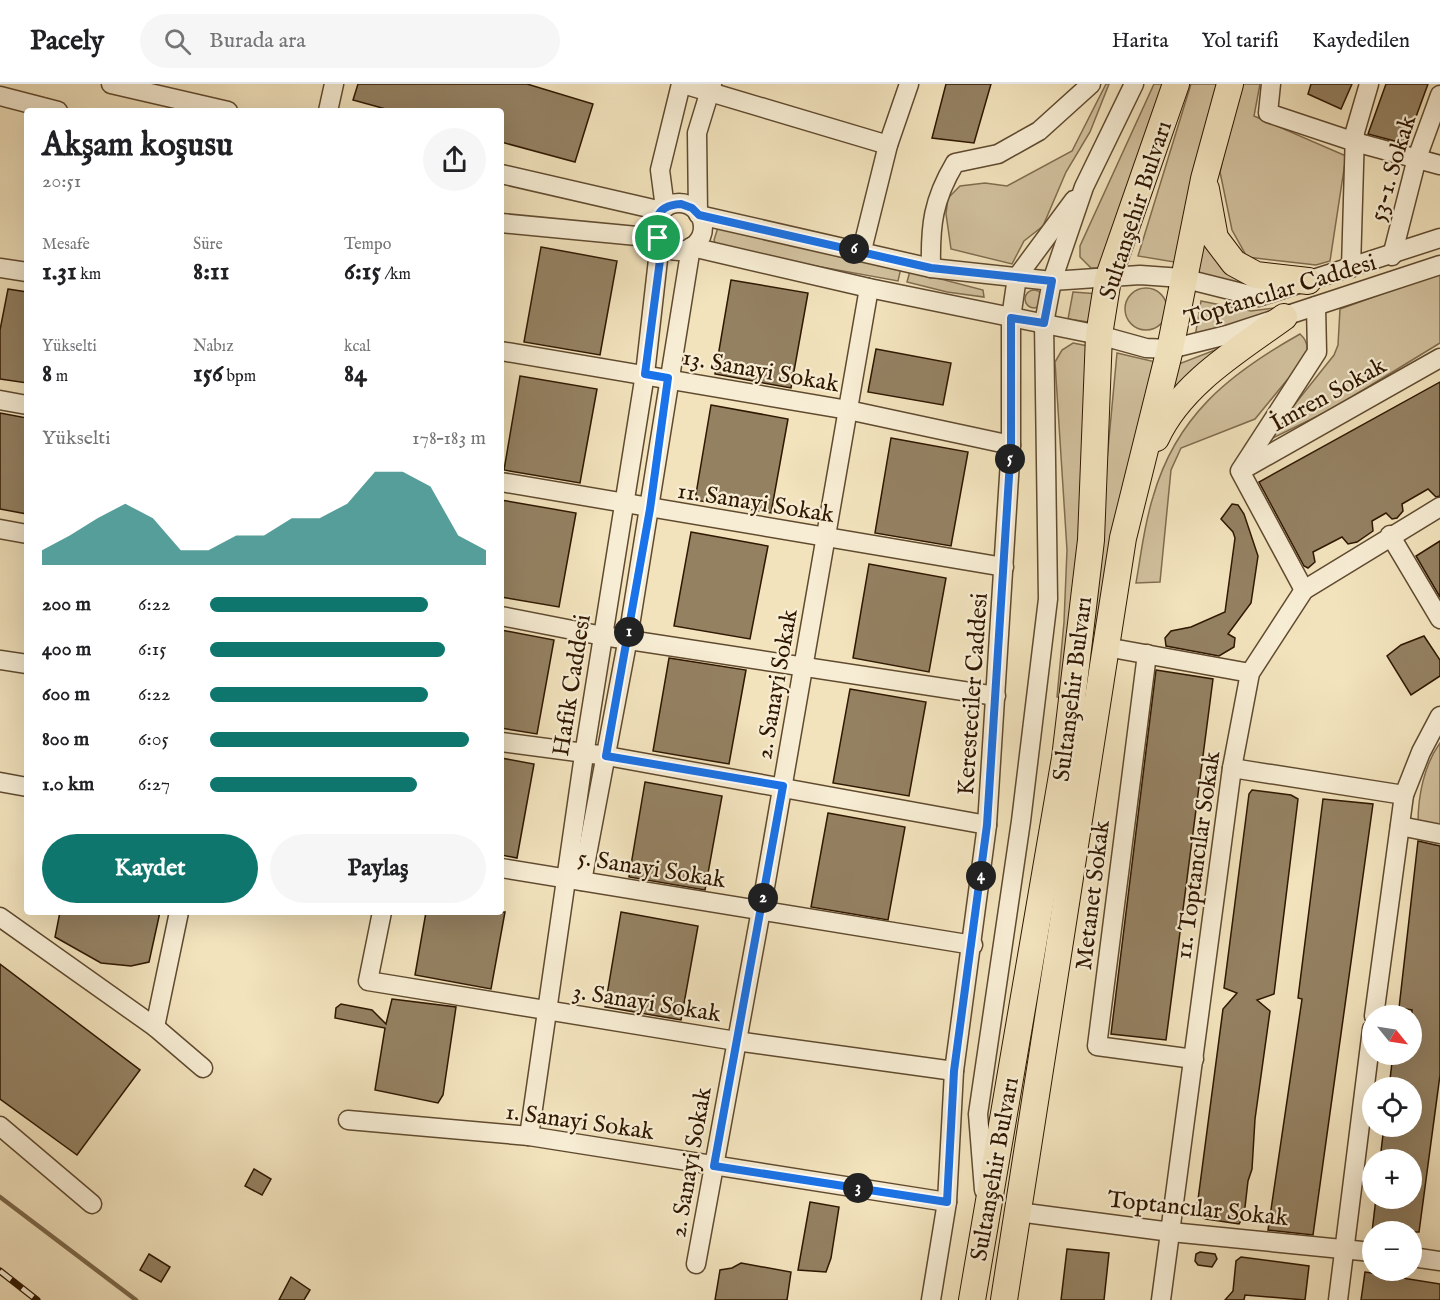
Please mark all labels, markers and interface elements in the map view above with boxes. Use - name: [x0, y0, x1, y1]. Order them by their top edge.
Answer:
- search box: [140, 14, 560, 68]
- text: Pacely: [30, 24, 104, 59]
- icon: search: [161, 25, 194, 58]
- text: Burada ara: [209, 27, 306, 55]
- text: Harita: [1112, 28, 1169, 55]
- text: Yol tarifi: [1202, 28, 1279, 55]
- text: Kaydedilen: [1312, 28, 1410, 55]
- street label: 53-1. Sokak: [1363, 111, 1424, 225]
- street label: Sultanşehir Bulvarı: [1093, 117, 1180, 304]
- text: Akşam koşusu: [42, 125, 233, 167]
- button: share: [423, 128, 486, 191]
- text: 20:51: [42, 169, 81, 194]
- pin: [632, 212, 683, 263]
- icon: arrive: [641, 221, 674, 254]
- pin: 6: [839, 234, 869, 264]
- text: Mesafe: [42, 235, 90, 255]
- text: Süre: [193, 235, 223, 255]
- text: Tempo: [344, 235, 391, 255]
- text: 6: [851, 239, 857, 259]
- street label: Toptancılar Caddesi: [1181, 247, 1380, 335]
- text: 1.31: [42, 255, 77, 288]
- text: 8:11: [193, 255, 229, 288]
- text: 6:15: [344, 255, 381, 288]
- text: km: [77, 265, 101, 285]
- text: /km: [381, 265, 411, 285]
- text: Yükselti: [42, 337, 97, 357]
- text: Nabız: [193, 337, 234, 357]
- text: kcal: [344, 337, 371, 357]
- street label: 13. Sanayi Sokak: [680, 342, 842, 401]
- street label: İmren Sokak: [1265, 351, 1392, 440]
- text: 8: [42, 357, 52, 390]
- text: 156: [193, 357, 223, 390]
- text: 84: [344, 357, 367, 390]
- text: m: [52, 367, 68, 387]
- text: bpm: [223, 367, 256, 387]
- text: Yükselti: [42, 426, 111, 451]
- text: 178–183 m: [412, 426, 486, 451]
- pin: 5: [995, 444, 1025, 474]
- text: 5: [1007, 449, 1013, 469]
- street label: 11. Sanayi Sokak: [675, 476, 837, 531]
- text: 200 m: [42, 592, 91, 617]
- text: 6:22: [138, 592, 170, 617]
- street label: Keresteciler Caddesi: [951, 592, 996, 797]
- street label: Sultanşehir Bulvarı: [1047, 595, 1100, 783]
- street label: 2. Sanayi Sokak: [749, 607, 806, 762]
- street label: Hafik Caddesi: [546, 612, 599, 758]
- pin: 1: [614, 617, 644, 647]
- text: 1: [626, 622, 632, 642]
- text: 400 m: [42, 637, 91, 662]
- text: 6:15: [138, 637, 166, 662]
- text: 600 m: [42, 682, 90, 707]
- text: 6:22: [138, 682, 170, 707]
- text: 800 m: [42, 727, 89, 752]
- text: 6:05: [138, 727, 169, 752]
- street label: 11. Toptancılar Sokak: [1169, 749, 1228, 961]
- text: 1.0 km: [42, 772, 94, 797]
- text: 6:27: [138, 772, 170, 797]
- street label: Metanet Sokak: [1069, 818, 1118, 972]
- button: Kaydet: [42, 834, 258, 903]
- button: Paylaş: [270, 834, 486, 903]
- street label: 5. Sanayi Sokak: [576, 842, 728, 896]
- pin: 4: [966, 861, 996, 891]
- text: 4: [977, 866, 985, 886]
- pin: 2: [748, 883, 778, 913]
- text: 2: [759, 888, 767, 908]
- street label: 3. Sanayi Sokak: [570, 976, 723, 1031]
- north arrow: [1362, 1005, 1422, 1065]
- map controls: [1362, 1005, 1422, 1281]
- street label: Sultanşehir Bulvarı: [964, 1075, 1027, 1264]
- button: locate: [1362, 1077, 1422, 1137]
- street label: 2. Sanayi Sokak: [663, 1085, 720, 1240]
- street label: 1. Sanayi Sokak: [504, 1097, 656, 1148]
- button: +: [1362, 1149, 1422, 1209]
- pin: 3: [843, 1173, 873, 1203]
- text: 3: [855, 1178, 861, 1198]
- street label: Toptancılar Sokak: [1106, 1185, 1290, 1234]
- button: −: [1362, 1221, 1422, 1281]

